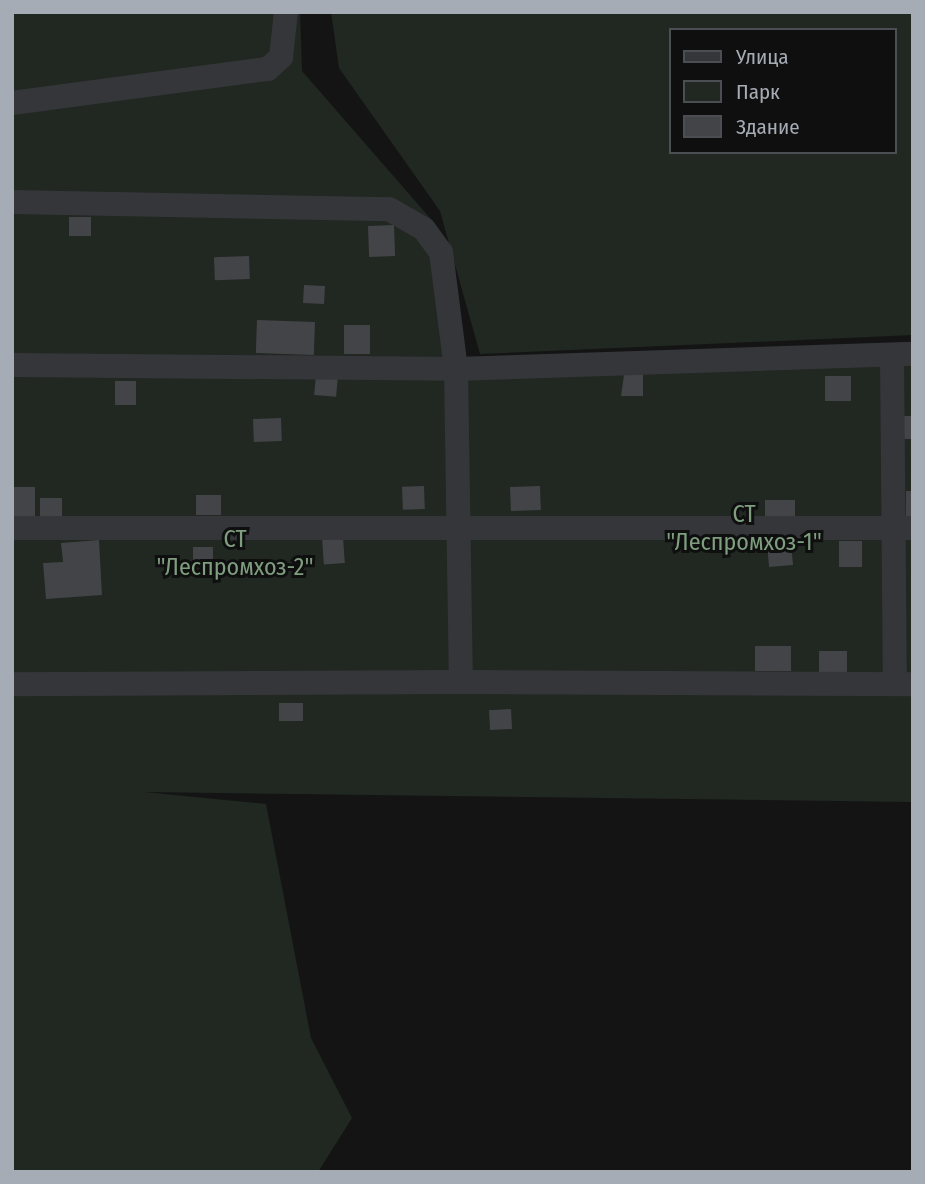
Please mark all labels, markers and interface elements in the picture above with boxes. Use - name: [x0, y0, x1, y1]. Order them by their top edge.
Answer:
- legend: [670, 28, 897, 154]
- text: Улица: [736, 44, 789, 70]
- text: Парк: [736, 79, 780, 105]
- text: Здание: [736, 114, 800, 140]
- park label: СТ "Леспромхоз-1": [666, 501, 822, 557]
- park label: СТ "Леспромхоз-2": [156, 526, 314, 582]

